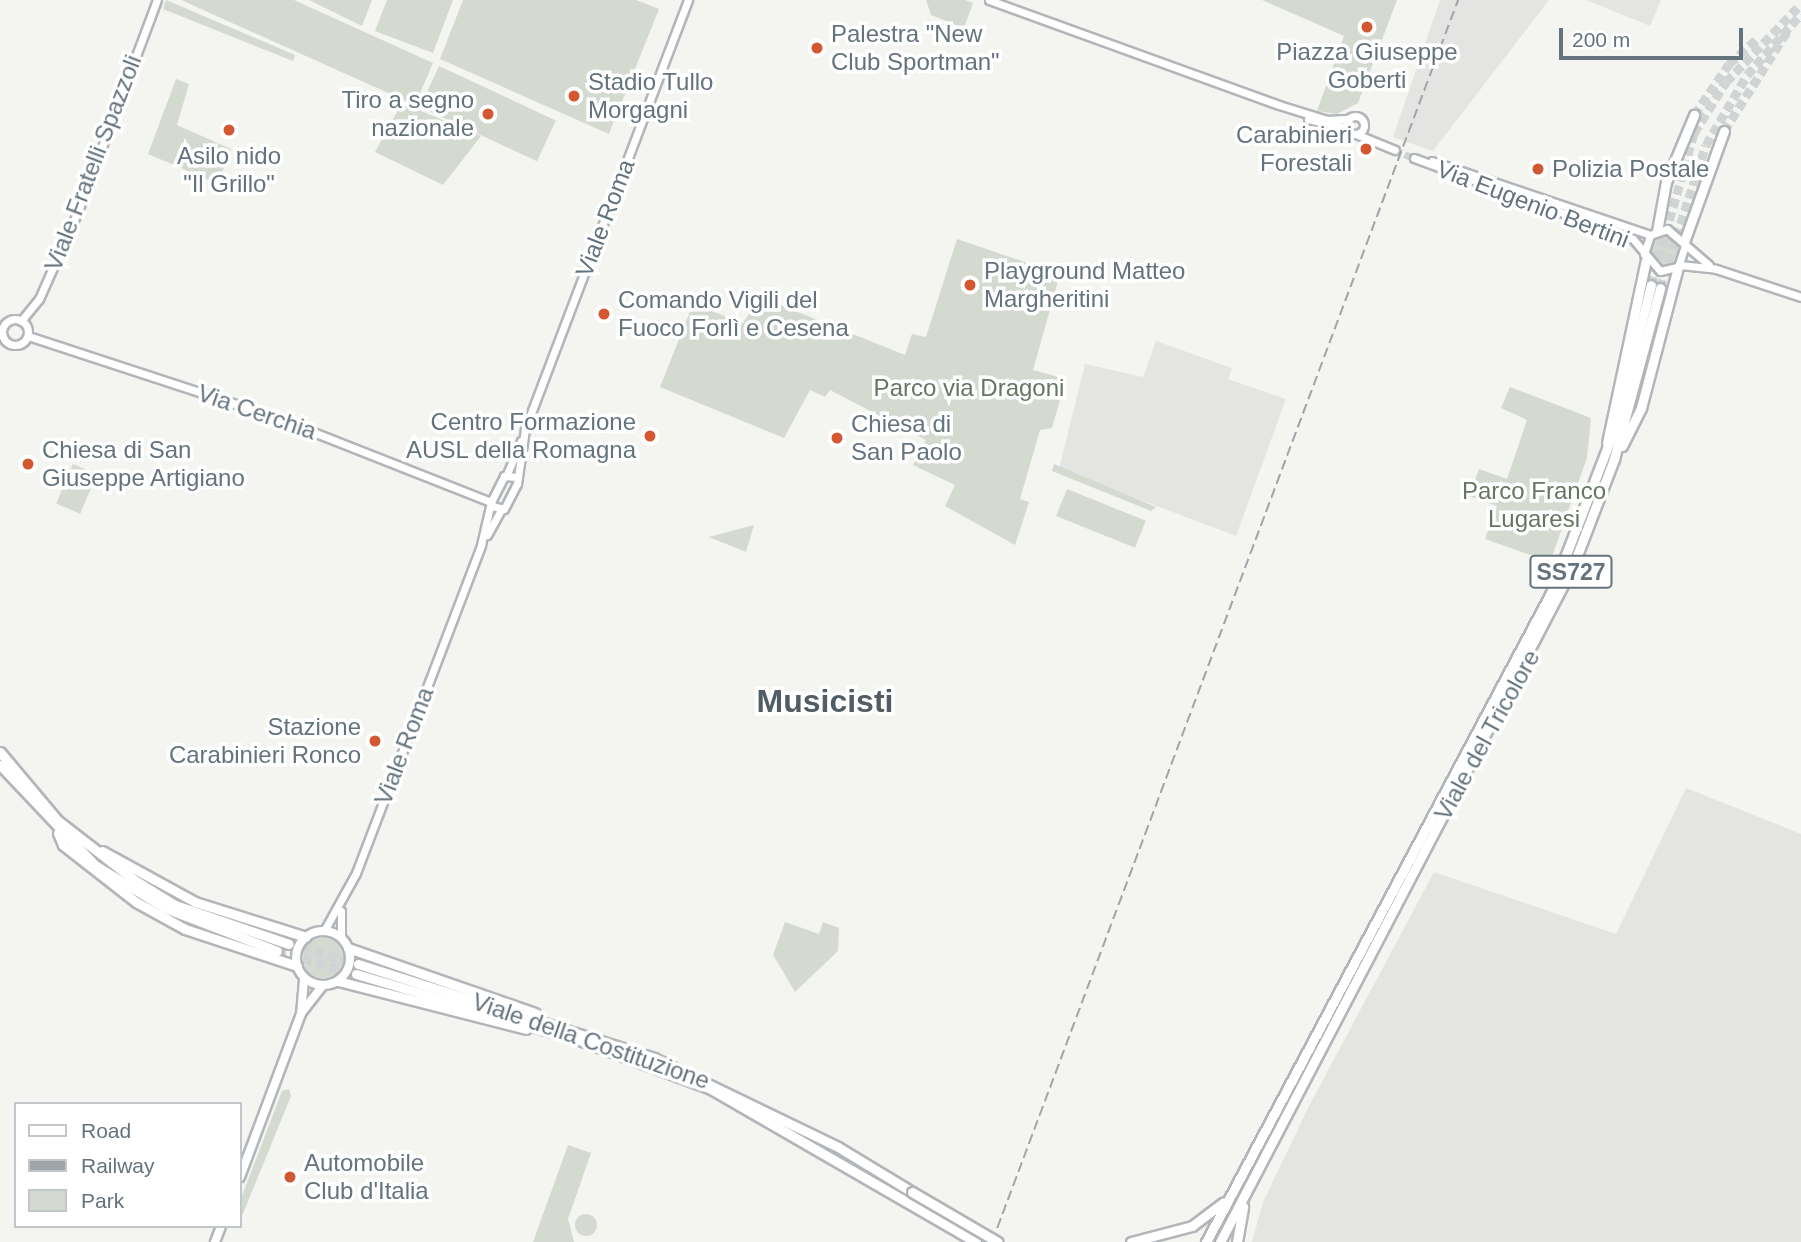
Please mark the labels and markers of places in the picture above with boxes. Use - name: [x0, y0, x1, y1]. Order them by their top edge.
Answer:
- marker: Piazza Giuseppe Goberti: [1359, 19, 1375, 35]
- place label: Palestra "New Club Sportman": [831, 20, 1000, 76]
- place label: Piazza Giuseppe Goberti: [1276, 38, 1458, 94]
- marker: Palestra "New Club Sportman": [809, 40, 825, 56]
- place label: Stadio Tullo Morgagni: [588, 68, 714, 124]
- place label: Tiro a segno nazionale: [341, 86, 474, 142]
- marker: Stadio Tullo Morgagni: [566, 88, 582, 104]
- marker: Tiro a segno nazionale: [480, 106, 496, 122]
- place label: Carabinieri Forestali: [1236, 121, 1352, 177]
- marker: Asilo nido "Il Grillo": [221, 122, 237, 138]
- marker: Carabinieri Forestali: [1358, 141, 1374, 157]
- place label: Asilo nido "Il Grillo": [177, 142, 281, 198]
- place label: Polizia Postale: [1552, 155, 1709, 183]
- marker: Polizia Postale: [1530, 161, 1546, 177]
- place label: Playground Matteo Margheritini: [984, 257, 1185, 313]
- marker: Playground Matteo Margheritini: [962, 277, 978, 293]
- place label: Comando Vigili del Fuoco Forlì e Cesena: [618, 286, 849, 342]
- marker: Comando Vigili del Fuoco Forlì e Cesena: [596, 306, 612, 322]
- place label: Centro Formazione AUSL della Romagna: [405, 408, 636, 464]
- place label: Chiesa di San Paolo: [851, 410, 962, 466]
- marker: Centro Formazione AUSL della Romagna: [642, 428, 658, 444]
- marker: Chiesa di San Paolo: [829, 430, 845, 446]
- place label: Chiesa di San Giuseppe Artigiano: [42, 436, 246, 492]
- marker: Chiesa di San Giuseppe Artigiano: [20, 456, 36, 472]
- place label: Stazione Carabinieri Ronco: [169, 713, 361, 769]
- marker: Stazione Carabinieri Ronco: [367, 733, 383, 749]
- place label: Automobile Club d'Italia: [304, 1149, 429, 1205]
- marker: Automobile Club d'Italia: [282, 1169, 298, 1185]

